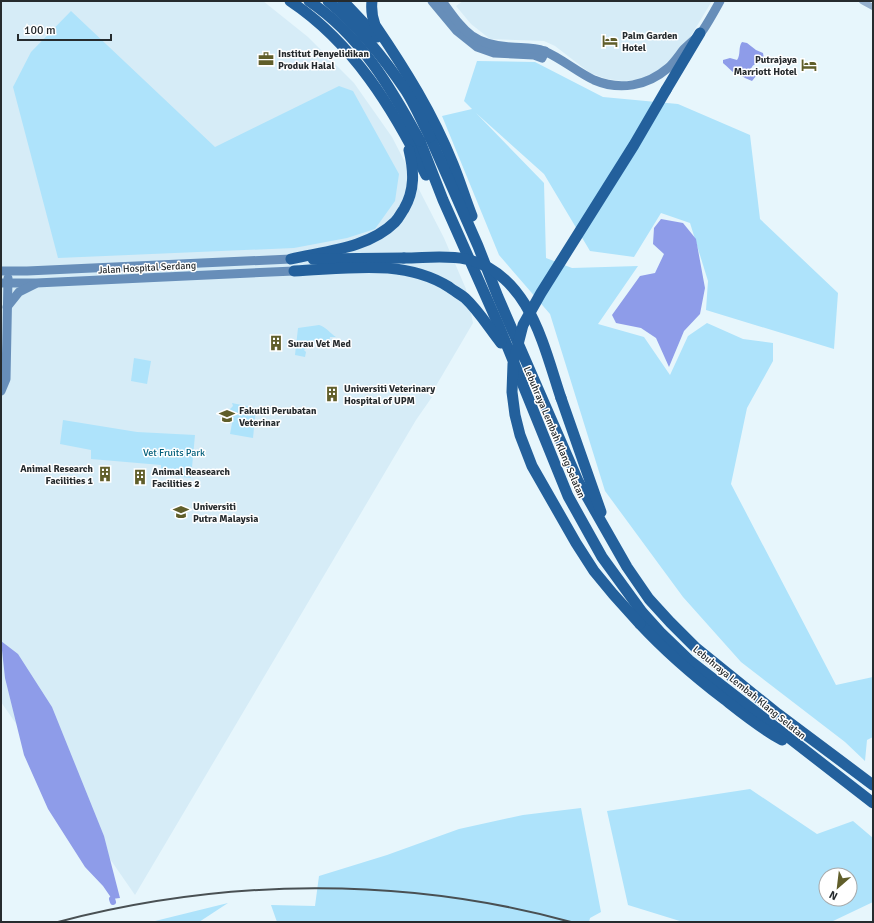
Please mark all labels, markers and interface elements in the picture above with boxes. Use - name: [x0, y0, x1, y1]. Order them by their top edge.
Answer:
- scale bar: [18, 16, 111, 42]
- text: 100 m: [24, 23, 56, 38]
- place label: Palm Garden Hotel: [622, 30, 678, 54]
- hotel icon: Palm Garden Hotel: [601, 32, 619, 50]
- place label: Institut Penyelidikan Produk Halal: [278, 48, 369, 72]
- office icon: Institut Penyelidikan Produk Halal: [257, 50, 275, 68]
- place label: Putrajaya Marriott Hotel: [734, 54, 797, 78]
- hotel icon: Putrajaya Marriott Hotel: [800, 56, 818, 74]
- street label: Jalan Hospital Serdang: [98, 259, 196, 277]
- building icon: Surau Vet Med: [267, 334, 285, 352]
- place label: Surau Vet Med: [288, 338, 352, 350]
- street label: Lebuhraya Lembah Klang Selatan: [521, 365, 587, 500]
- place label: Universiti Veterinary Hospital of UPM: [344, 383, 435, 407]
- building icon: Universiti Veterinary Hospital of UPM: [323, 385, 341, 403]
- place label: Fakulti Perubatan Veterinar: [239, 405, 317, 429]
- school or university icon: Fakulti Perubatan Veterinar: [218, 407, 236, 425]
- park label: Vet Fruits Park: [143, 447, 205, 459]
- place label: Animal Research Facilities 1: [20, 463, 94, 487]
- building icon: Animal Research Facilities 1: [96, 465, 114, 483]
- place label: Animal Reasearch Facilities 2: [152, 466, 231, 490]
- building icon: Animal Reasearch Facilities 2: [131, 468, 149, 486]
- place label: Universiti Putra Malaysia: [193, 501, 258, 525]
- school or university icon: Universiti Putra Malaysia: [172, 503, 190, 521]
- street label: Lebuhraya Lembah Klang Selatan: [690, 643, 808, 742]
- north arrow: [818, 867, 858, 907]
- text: N: [827, 888, 840, 903]

